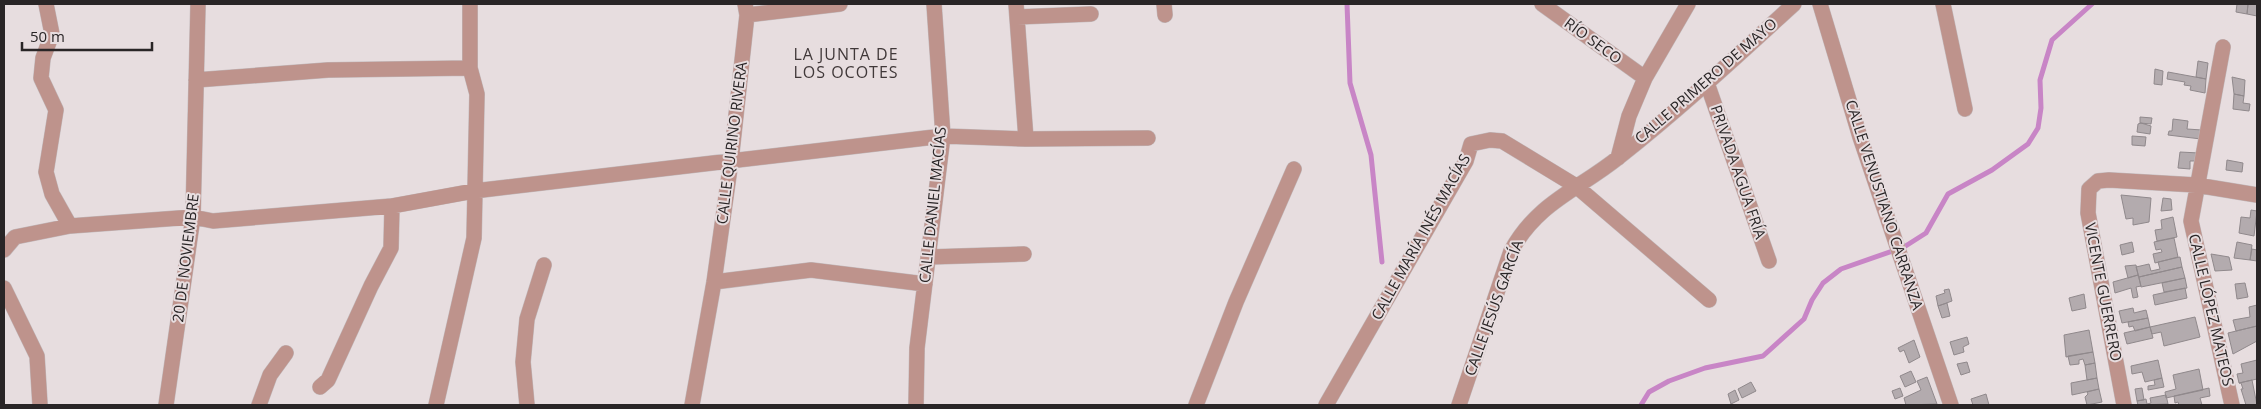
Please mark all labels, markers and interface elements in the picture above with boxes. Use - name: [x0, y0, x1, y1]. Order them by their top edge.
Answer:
- street label: RÍO SECO: [1561, 13, 1626, 68]
- street label: CALLE PRIMERO DE MAYO: [1630, 13, 1781, 148]
- scale bar: [22, 20, 152, 52]
- text: 50 m: [30, 26, 65, 46]
- district label: LA JUNTA DE LOS OCOTES: [793, 43, 899, 83]
- street label: CALLE QUIRINO RIVERA: [711, 60, 751, 225]
- street label: CALLE VENUSTIANO CARRANZA: [1842, 97, 1929, 313]
- street label: PRIVADA AGUA FRÍA: [1707, 102, 1771, 242]
- street label: CALLE DANIEL MACÍAS: [914, 126, 950, 284]
- street label: CALLE MARÍA INÉS MACÍAS: [1366, 150, 1474, 323]
- street label: 20 DE NOVIEMBRE: [167, 192, 203, 323]
- street label: VICENTE GUERRERO: [2081, 221, 2127, 363]
- street label: CALLE LÓPEZ MATEOS: [2185, 232, 2239, 388]
- street label: CALLE JESÚS GARCÍA: [1459, 236, 1527, 378]

